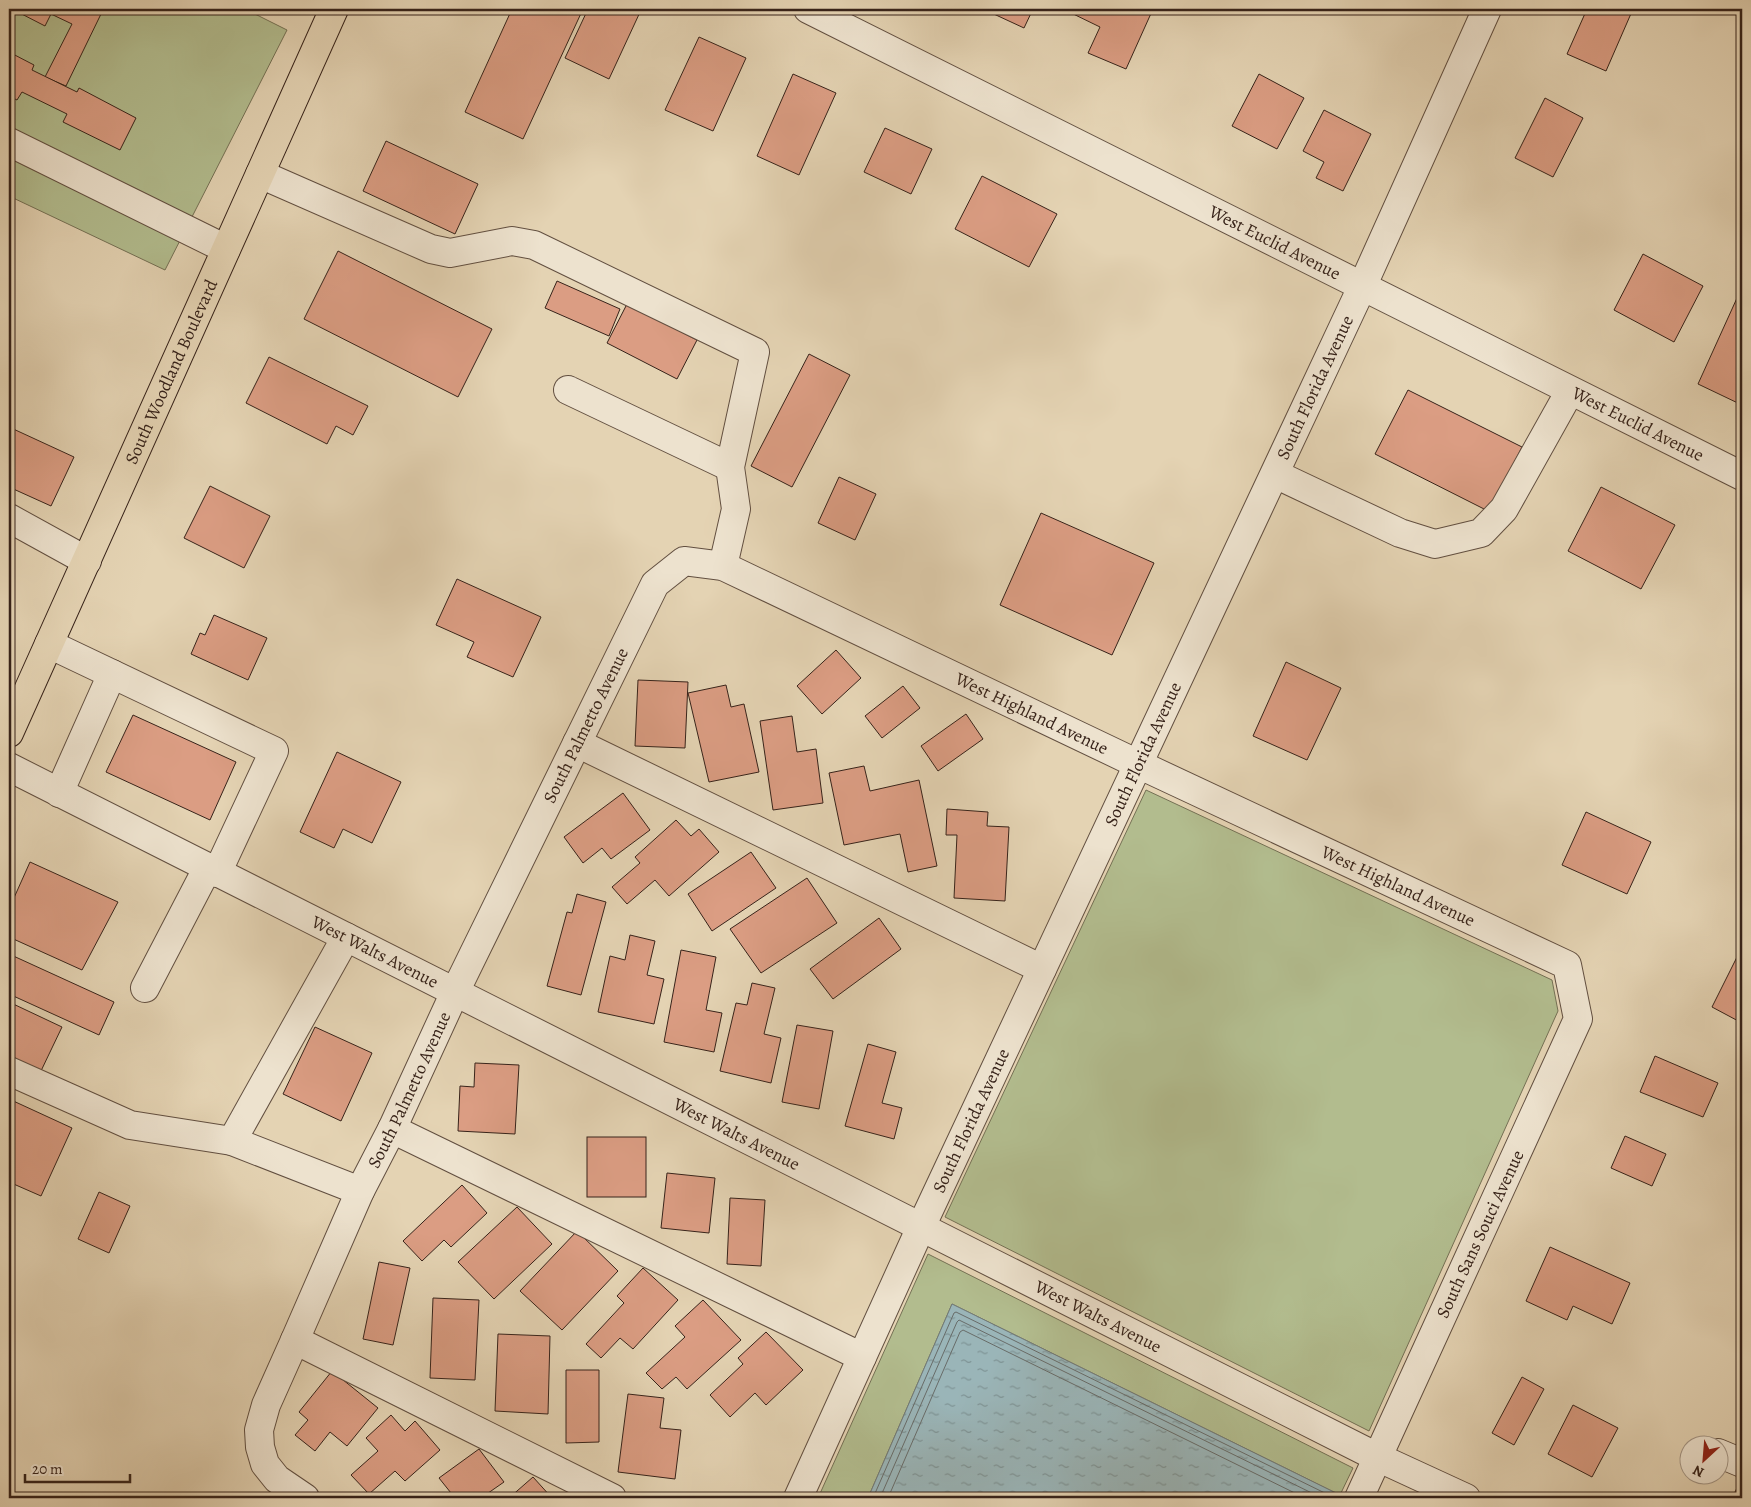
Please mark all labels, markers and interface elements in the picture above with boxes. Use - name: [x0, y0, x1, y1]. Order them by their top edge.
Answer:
- street label: West Euclid Avenue: [1204, 199, 1345, 285]
- street label: South Woodland Boulevard: [119, 275, 223, 468]
- street label: South Florida Avenue: [1271, 311, 1359, 464]
- street label: West Euclid Avenue: [1567, 381, 1708, 467]
- street label: South Palmetto Avenue: [537, 643, 634, 807]
- street label: West Highland Avenue: [950, 666, 1112, 760]
- street label: South Florida Avenue: [1099, 678, 1187, 830]
- street label: West Highland Avenue: [1317, 839, 1479, 932]
- street label: West Walts Avenue: [307, 909, 442, 994]
- street label: South Palmetto Avenue: [362, 1008, 456, 1172]
- street label: South Florida Avenue: [927, 1045, 1015, 1197]
- street label: West Walts Avenue: [668, 1092, 804, 1176]
- street label: South Sans Souci Avenue: [1430, 1146, 1530, 1322]
- street label: West Walts Avenue: [1030, 1274, 1166, 1358]
- north arrow: [1678, 1434, 1728, 1484]
- scale bar: [25, 1452, 130, 1484]
- text: 20 m: [32, 1459, 63, 1479]
- text: N: [1690, 1460, 1707, 1482]

